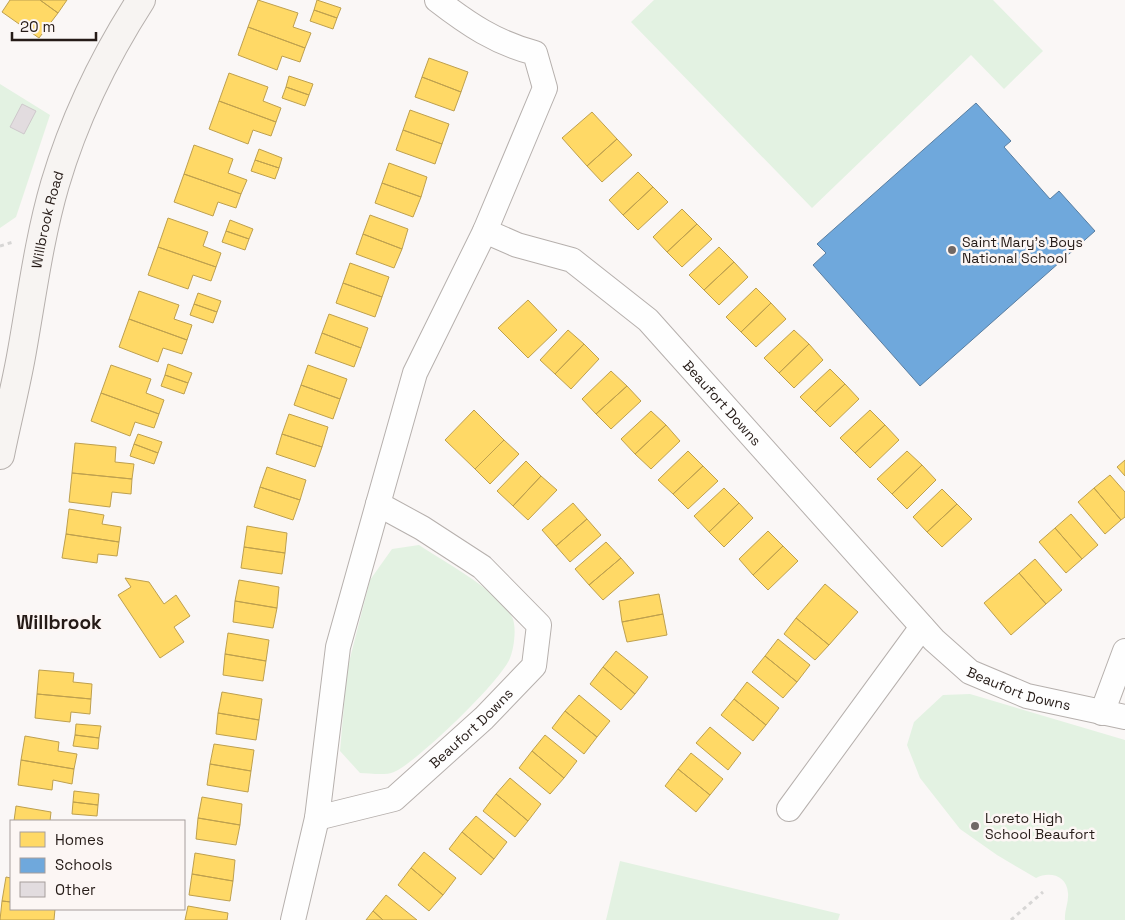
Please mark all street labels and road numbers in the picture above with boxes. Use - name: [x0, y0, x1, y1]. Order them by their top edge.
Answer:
- street label: Willbrook Road: [27, 169, 67, 270]
- street label: Beaufort Downs: [679, 356, 765, 450]
- street label: Beaufort Downs: [964, 663, 1072, 714]
- street label: Beaufort Downs: [425, 684, 517, 772]

